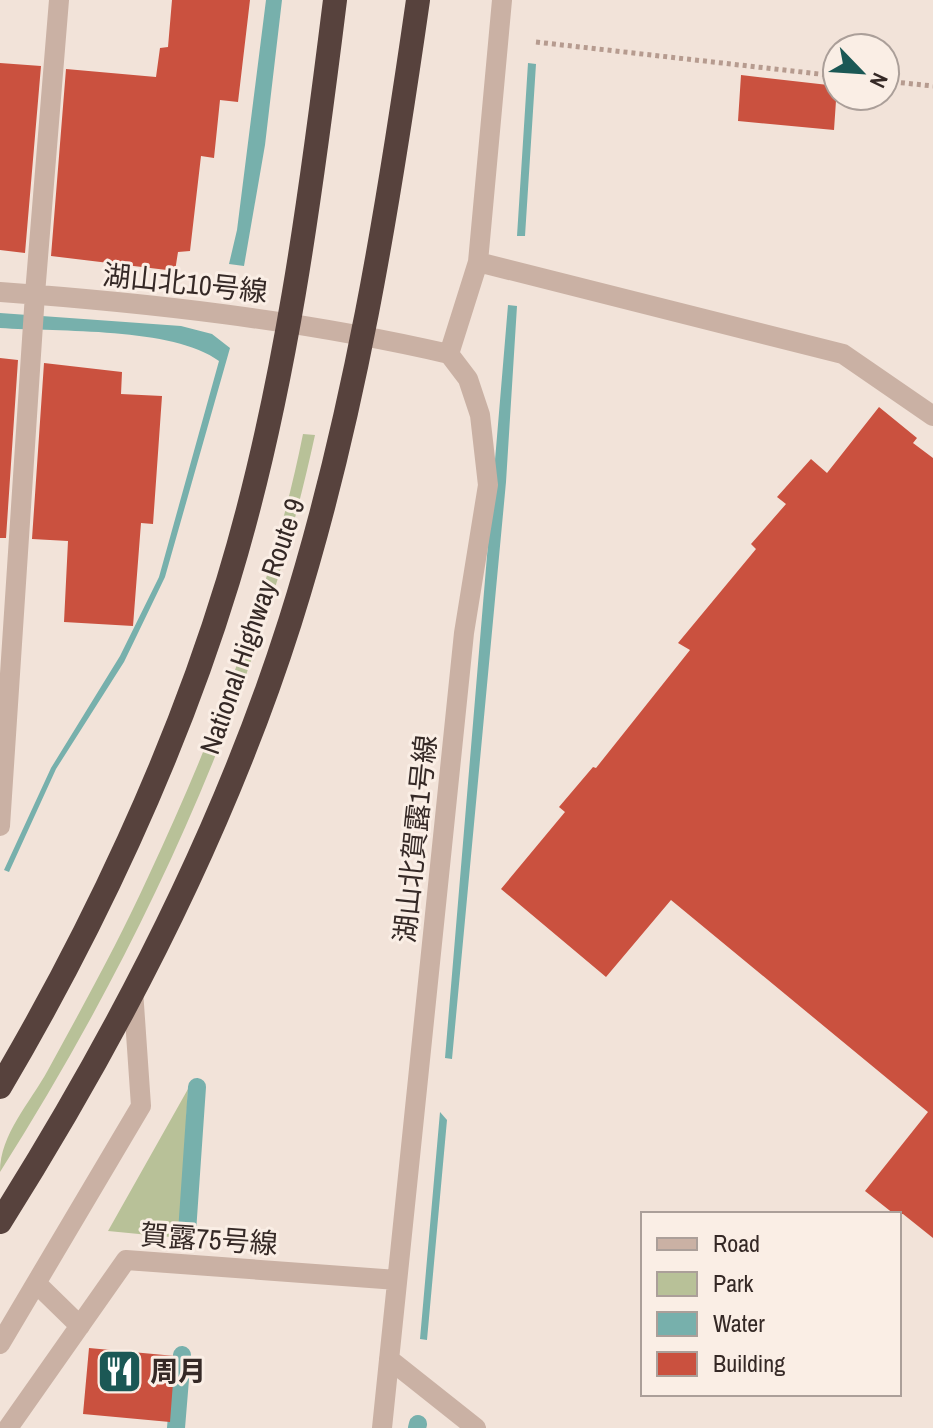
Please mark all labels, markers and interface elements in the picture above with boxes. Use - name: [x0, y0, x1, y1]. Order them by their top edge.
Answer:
- north arrow: [821, 32, 901, 112]
- text: N: [863, 68, 895, 93]
- street label: 湖山北10号線: [101, 255, 269, 311]
- street label: National Highway Route 9: [190, 493, 314, 759]
- street label: 湖山北賀露1号線: [385, 733, 445, 945]
- legend: [641, 1212, 901, 1396]
- street label: 賀露75号線: [139, 1215, 279, 1263]
- text: Road: [713, 1227, 760, 1259]
- text: Park: [713, 1267, 754, 1299]
- text: Water: [713, 1307, 765, 1339]
- restaurant icon: 周月: [95, 1347, 143, 1395]
- text: Building: [713, 1347, 785, 1379]
- place label: 周月: [150, 1352, 206, 1390]

